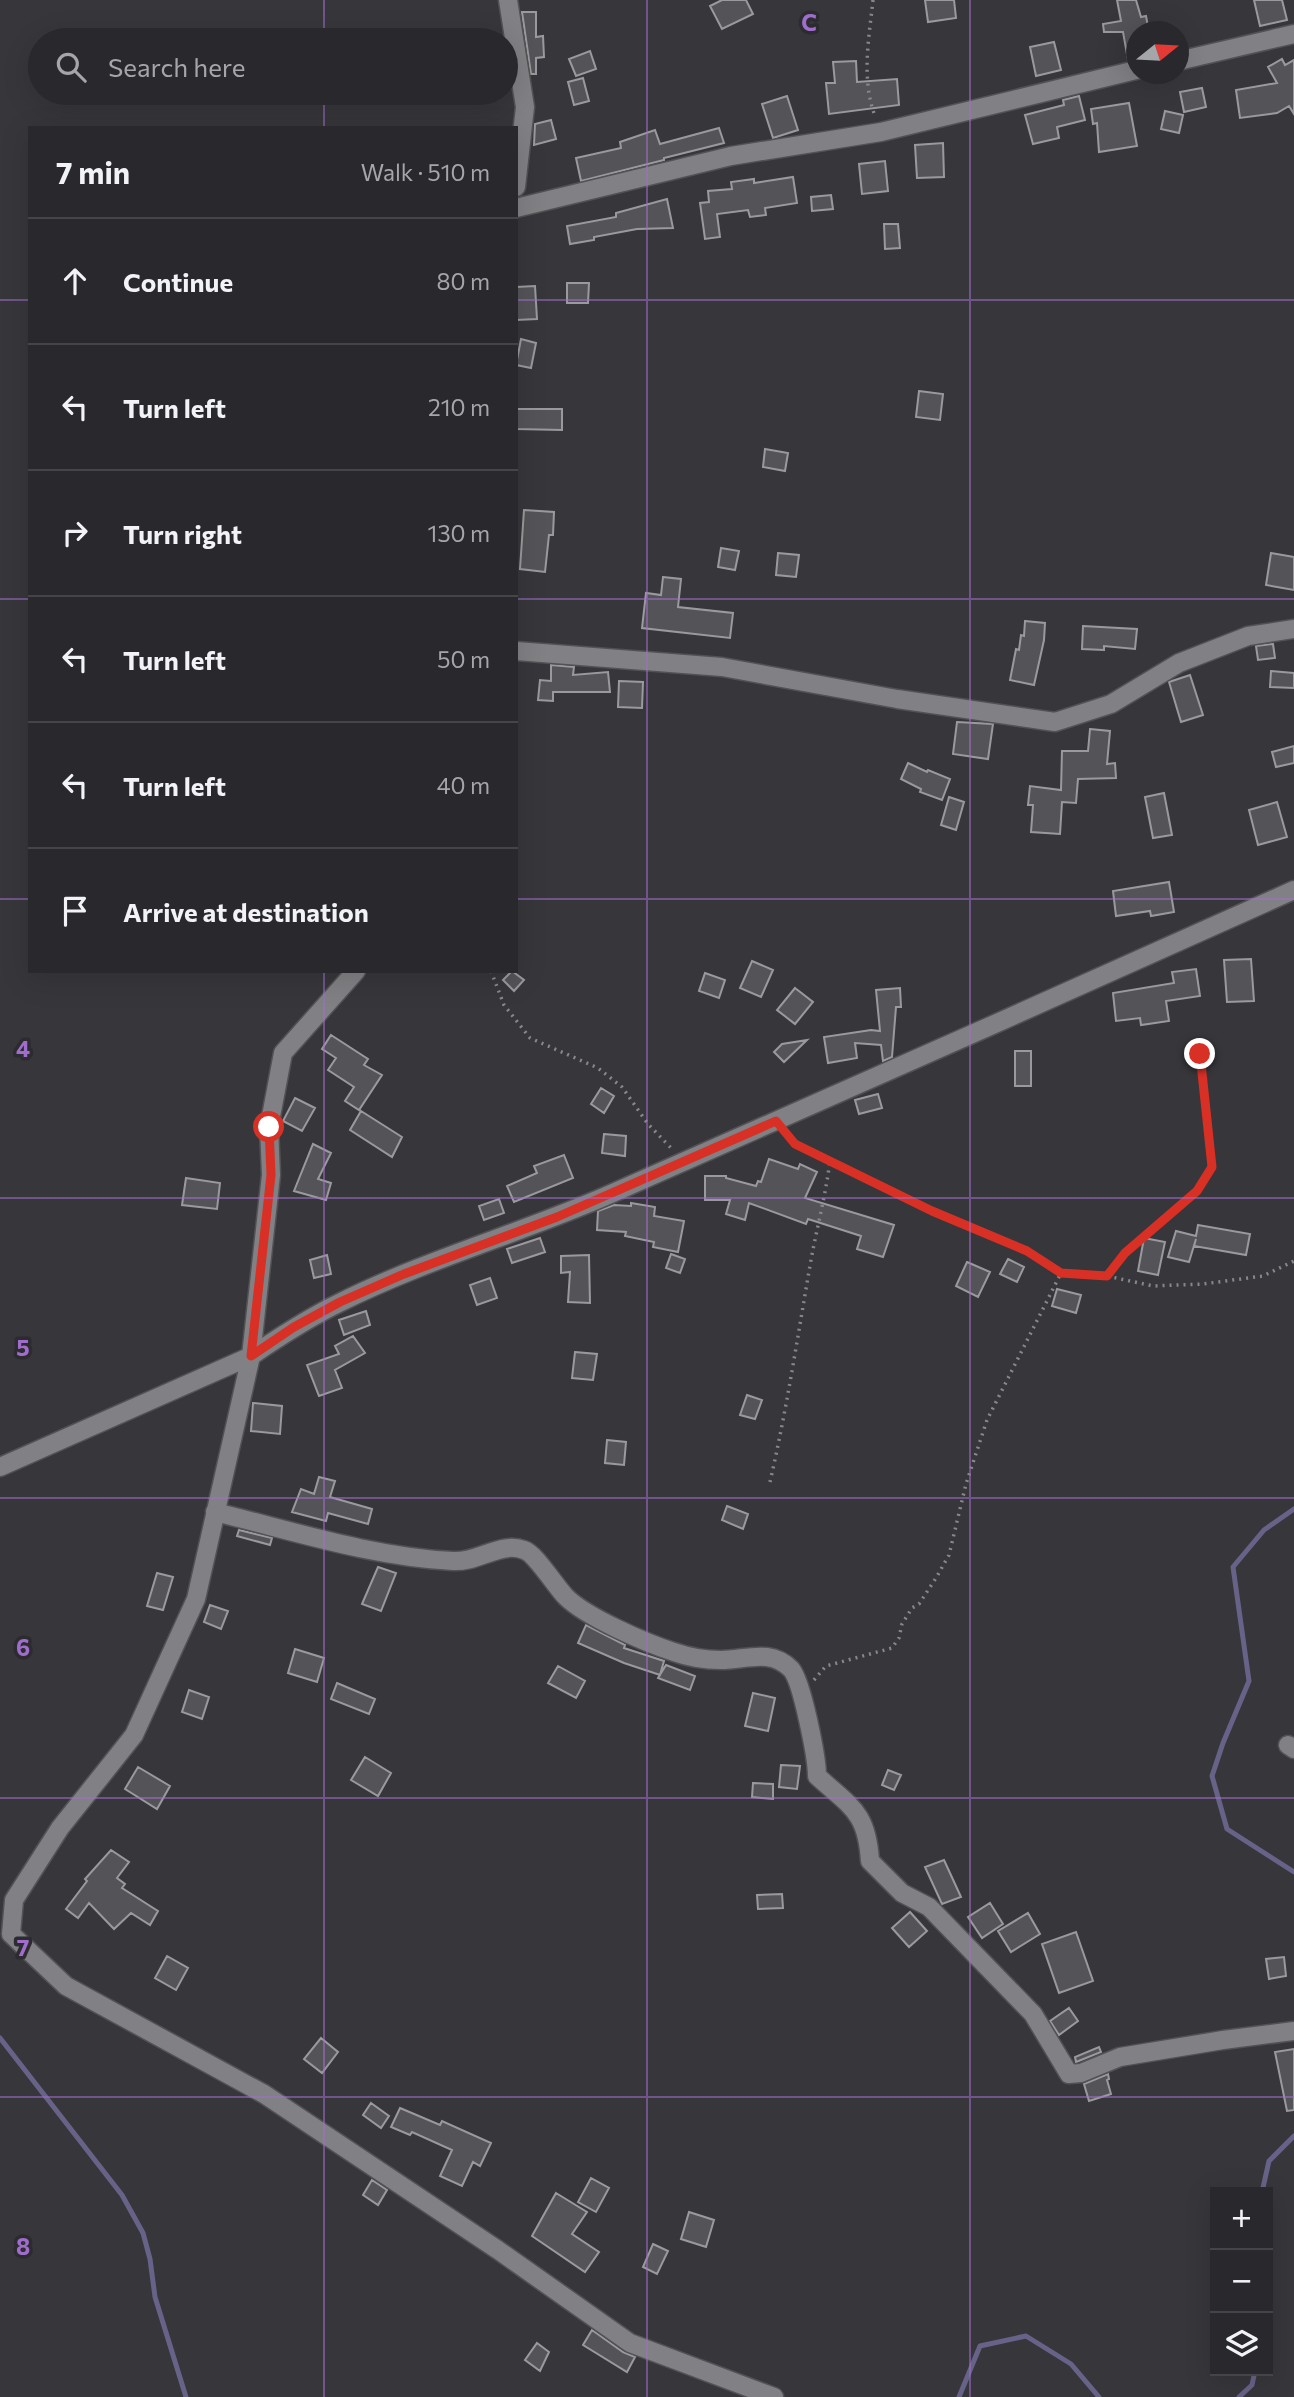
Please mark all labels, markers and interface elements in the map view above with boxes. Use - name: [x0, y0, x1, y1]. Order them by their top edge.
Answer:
- text: C: [801, 8, 817, 36]
- north arrow: [1126, 21, 1189, 84]
- search box: [28, 28, 518, 105]
- icon: search: [52, 48, 90, 86]
- text: Search here: [108, 51, 246, 82]
- text: 7 min: [56, 153, 130, 190]
- text: Walk · 510 m: [361, 158, 490, 186]
- icon: ahead: [56, 262, 94, 300]
- text: Continue: [123, 266, 233, 297]
- text: 80 m: [437, 267, 490, 295]
- icon: left: [56, 388, 94, 426]
- text: Turn left: [123, 392, 226, 423]
- text: 210 m: [428, 393, 490, 421]
- icon: right: [56, 514, 94, 552]
- text: Turn right: [123, 518, 242, 549]
- text: 130 m: [428, 519, 490, 547]
- icon: left: [56, 640, 94, 678]
- text: Turn left: [123, 644, 226, 675]
- text: 50 m: [437, 645, 490, 673]
- icon: left: [56, 766, 94, 804]
- text: Turn left: [123, 770, 226, 801]
- text: 40 m: [437, 771, 490, 799]
- icon: arrive: [56, 892, 94, 930]
- text: Arrive at destination: [123, 896, 369, 927]
- text: 4: [16, 1034, 30, 1062]
- route end: [1184, 1038, 1215, 1069]
- route start: [253, 1111, 284, 1142]
- text: 5: [16, 1333, 30, 1361]
- text: 6: [16, 1633, 30, 1661]
- text: 7: [17, 1933, 29, 1961]
- map controls: [1210, 2187, 1273, 2376]
- button: +: [1210, 2187, 1273, 2250]
- text: 8: [16, 2232, 30, 2260]
- button: −: [1210, 2250, 1273, 2313]
- button: layers: [1210, 2313, 1273, 2376]

